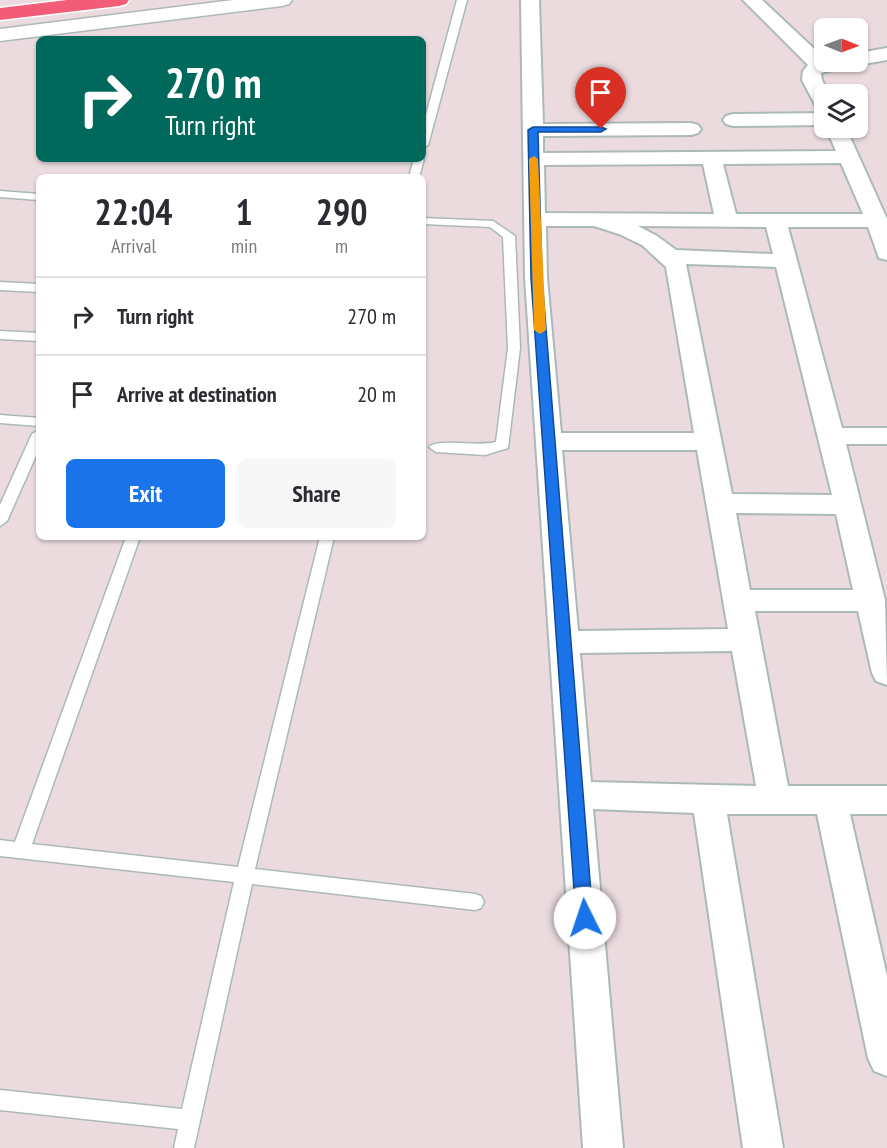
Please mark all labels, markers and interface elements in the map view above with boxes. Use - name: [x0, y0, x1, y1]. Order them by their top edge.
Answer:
- north arrow: [814, 18, 868, 72]
- map controls: [814, 18, 868, 138]
- text: 270 m: [165, 55, 262, 110]
- icon: right: [66, 60, 144, 138]
- pin: [575, 67, 626, 129]
- icon: arrive: [584, 76, 617, 109]
- button: layers: [814, 84, 868, 138]
- text: Turn right: [165, 108, 256, 142]
- text: 22:04: [95, 188, 172, 235]
- text: 1: [235, 188, 253, 235]
- text: 290: [316, 188, 367, 235]
- text: Arrival: [111, 233, 156, 259]
- text: min: [231, 233, 257, 259]
- text: m: [335, 233, 348, 259]
- icon: right: [66, 300, 99, 333]
- text: Turn right: [117, 302, 194, 330]
- text: 270 m: [347, 302, 396, 330]
- icon: arrive: [66, 378, 99, 411]
- text: Arrive at destination: [117, 380, 277, 408]
- text: 20 m: [357, 380, 396, 408]
- button: Exit: [66, 459, 225, 528]
- button: Share: [237, 459, 396, 528]
- position arrow: [553, 886, 617, 950]

